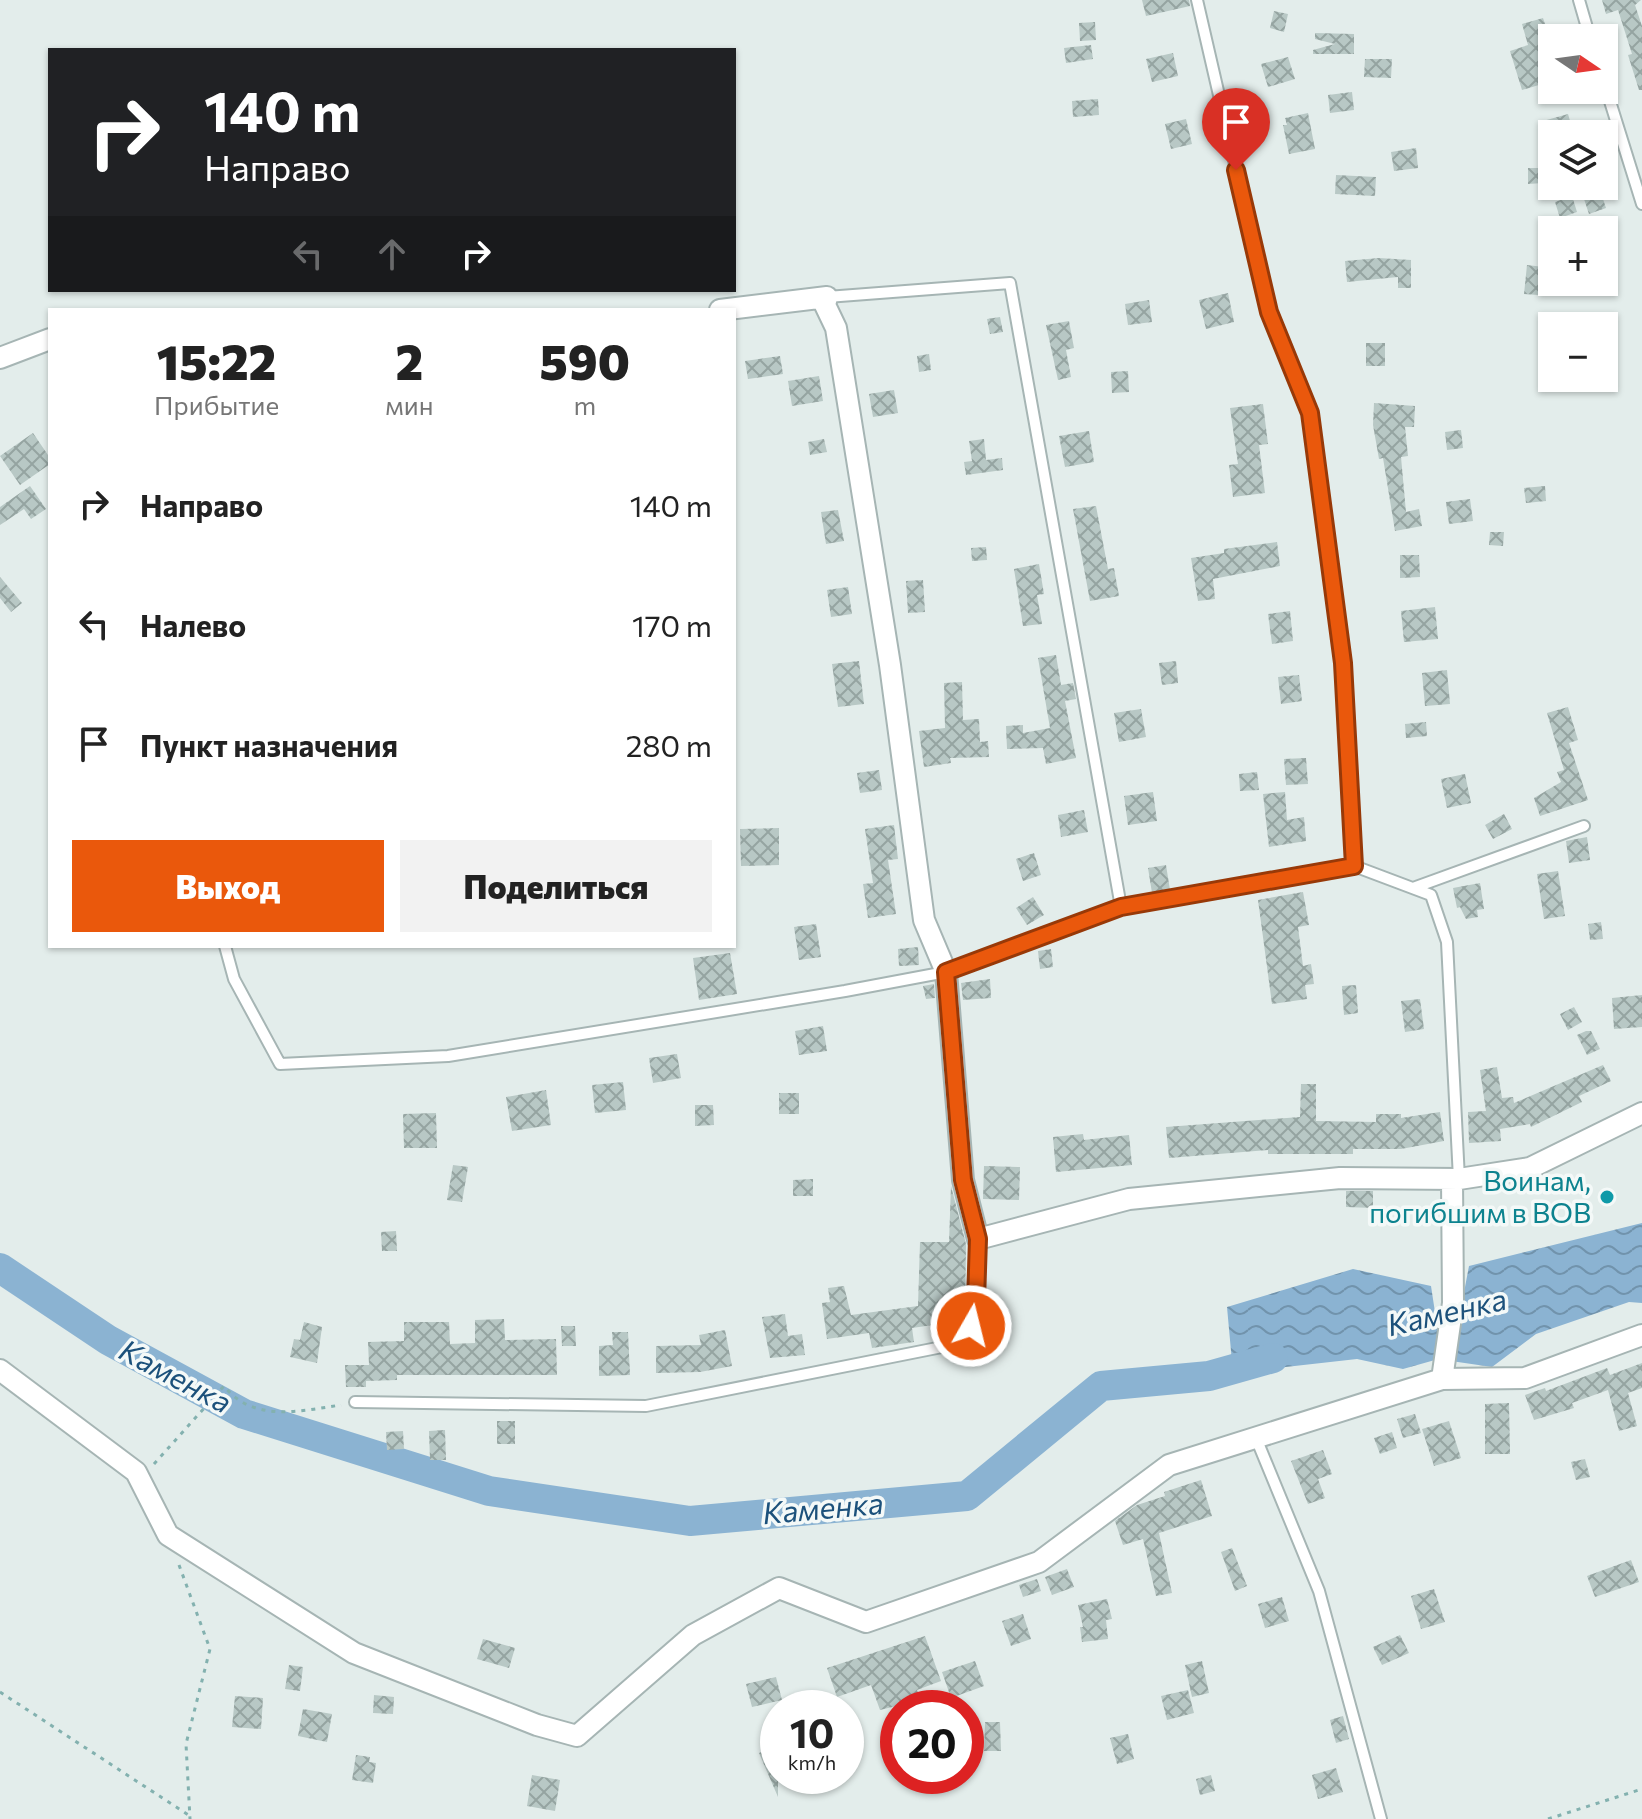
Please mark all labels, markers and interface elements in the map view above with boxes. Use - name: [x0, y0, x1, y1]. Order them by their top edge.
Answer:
- north arrow: [1538, 24, 1618, 104]
- map controls: [1538, 24, 1618, 392]
- text: 140 m: [204, 75, 360, 144]
- icon: right: [72, 80, 176, 184]
- pin: [1202, 88, 1270, 170]
- icon: arrive: [1214, 100, 1258, 144]
- button: layers: [1538, 120, 1618, 200]
- text: Направо: [204, 144, 350, 188]
- button: +: [1538, 216, 1618, 296]
- icon: left: [286, 232, 330, 276]
- icon: ahead: [370, 232, 414, 276]
- icon: right: [454, 232, 498, 276]
- button: −: [1538, 312, 1618, 392]
- text: 15:22: [157, 331, 276, 390]
- text: 2: [395, 331, 423, 390]
- text: 590: [540, 331, 630, 390]
- text: Прибытие: [154, 389, 279, 420]
- text: мин: [385, 389, 433, 420]
- text: m: [573, 389, 596, 420]
- icon: right: [72, 482, 116, 526]
- text: Направо: [140, 486, 263, 523]
- text: 140 m: [630, 486, 712, 523]
- icon: left: [72, 602, 116, 646]
- text: Налево: [140, 606, 246, 643]
- text: 170 m: [632, 606, 712, 643]
- icon: arrive: [72, 722, 116, 766]
- text: Пункт назначения: [140, 726, 398, 763]
- text: 280 m: [626, 726, 712, 763]
- button: Выход: [72, 840, 384, 932]
- button: Поделиться: [400, 840, 712, 932]
- place label: Воинам, погибшим в ВОВ: [1369, 1163, 1591, 1229]
- marker: Воинам, погибшим в ВОВ: [1598, 1188, 1616, 1206]
- water label: Каменка: [1383, 1279, 1510, 1342]
- position arrow: [929, 1284, 1013, 1368]
- water label: Каменка: [114, 1330, 238, 1420]
- water label: Каменка: [761, 1483, 885, 1530]
- speed limit sign: 20: [880, 1690, 984, 1794]
- text: 10: [790, 1707, 834, 1756]
- text: km/h: [788, 1750, 836, 1774]

